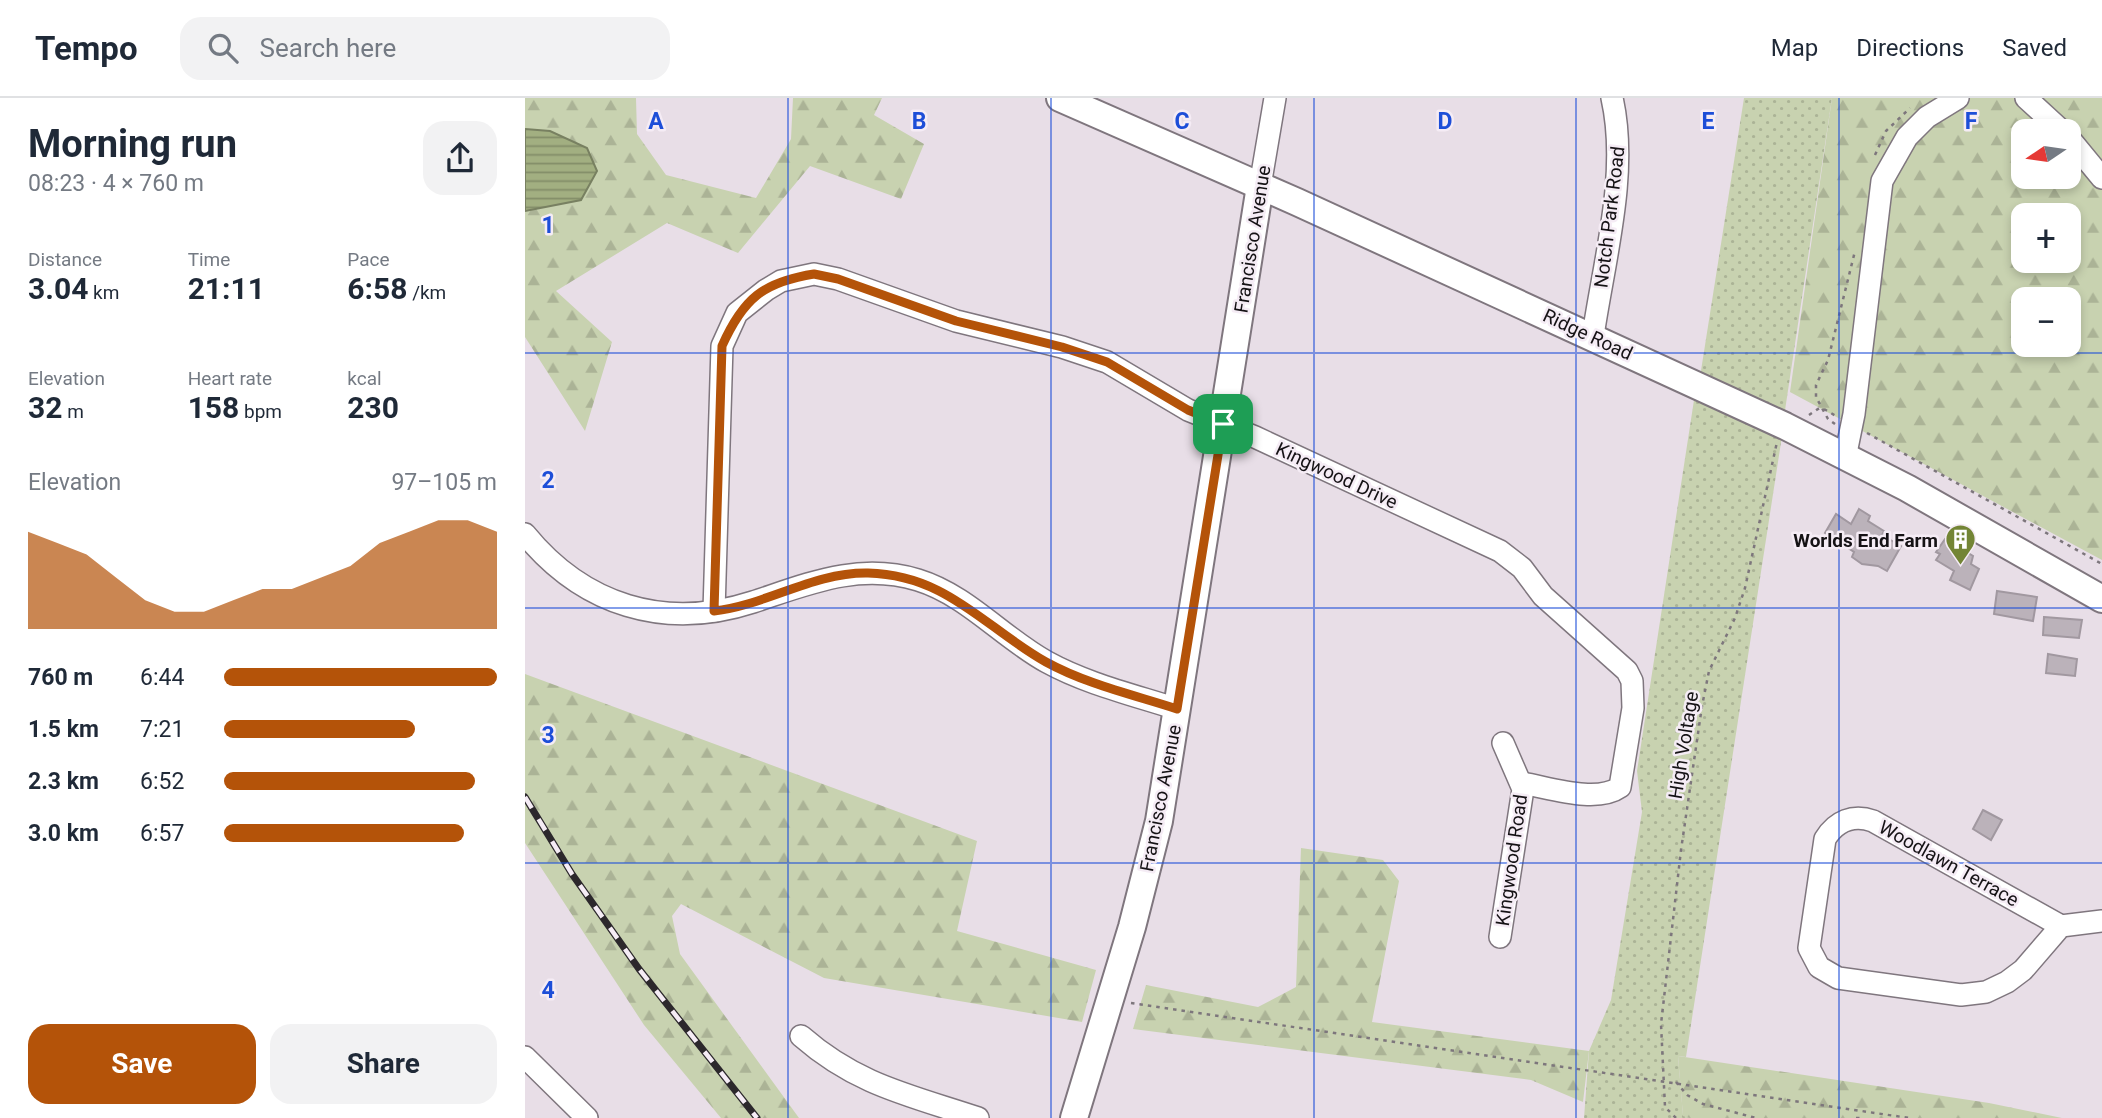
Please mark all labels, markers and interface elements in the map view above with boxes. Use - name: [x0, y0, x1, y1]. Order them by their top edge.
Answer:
- search box: [180, 17, 670, 80]
- text: Tempo: [35, 29, 138, 68]
- icon: search: [204, 29, 242, 67]
- text: Search here: [260, 33, 396, 63]
- text: Map: [1771, 34, 1818, 62]
- text: Directions: [1856, 34, 1964, 62]
- text: Saved: [2002, 34, 2067, 62]
- text: A: [648, 108, 664, 135]
- text: B: [912, 108, 926, 135]
- text: C: [1174, 108, 1190, 135]
- text: D: [1438, 108, 1452, 135]
- text: E: [1702, 108, 1715, 135]
- text: F: [1965, 108, 1978, 135]
- north arrow: [2011, 119, 2081, 189]
- map controls: [2011, 119, 2081, 357]
- button: share: [423, 121, 497, 195]
- text: Morning run: [28, 122, 237, 166]
- street label: Notch Park Road: [1589, 145, 1630, 289]
- street label: Francisco Avenue: [1229, 164, 1276, 315]
- text: 08:23 · 4 × 760 m: [28, 170, 204, 197]
- button: +: [2011, 203, 2081, 273]
- text: 1: [541, 212, 555, 239]
- text: Distance: [28, 248, 102, 271]
- text: Time: [188, 248, 230, 271]
- text: Pace: [347, 248, 390, 271]
- text: 3.04: [28, 271, 88, 306]
- text: 21:11: [188, 271, 265, 306]
- text: 6:58: [347, 271, 407, 306]
- text: km: [88, 281, 119, 304]
- text: /km: [407, 281, 446, 304]
- button: −: [2011, 287, 2081, 357]
- street label: Ridge Road: [1539, 304, 1636, 365]
- text: Elevation: [28, 367, 105, 390]
- text: Heart rate: [188, 367, 272, 390]
- text: kcal: [347, 367, 382, 390]
- text: 32: [28, 390, 62, 425]
- text: 158: [188, 390, 239, 425]
- text: 230: [347, 390, 399, 425]
- pin: [1193, 394, 1253, 454]
- text: m: [62, 400, 84, 423]
- text: bpm: [239, 400, 282, 423]
- icon: arrive: [1204, 405, 1242, 443]
- street label: Kingwood Drive: [1272, 437, 1401, 514]
- text: 2: [541, 467, 555, 494]
- text: Elevation: [28, 469, 121, 496]
- text: 97–105 m: [391, 469, 497, 496]
- building icon: Worlds End Farm: [1944, 523, 1978, 567]
- place label: Worlds End Farm: [1793, 529, 1938, 552]
- text: 760 m: [28, 664, 93, 691]
- text: 6:44: [140, 664, 184, 691]
- street label: High Voltage: [1664, 690, 1703, 800]
- text: 1.5 km: [28, 716, 99, 743]
- text: 7:21: [140, 716, 184, 743]
- text: 3: [541, 722, 555, 749]
- street label: Francisco Avenue: [1135, 723, 1186, 873]
- text: 2.3 km: [28, 768, 99, 795]
- text: 6:52: [140, 768, 184, 795]
- street label: Kingwood Road: [1491, 793, 1532, 927]
- street label: Woodlawn Terrace: [1875, 815, 2023, 911]
- text: 3.0 km: [28, 820, 99, 847]
- text: 6:57: [140, 820, 184, 847]
- text: 4: [541, 977, 555, 1004]
- button: Save: [28, 1024, 256, 1104]
- button: Share: [270, 1024, 497, 1104]

